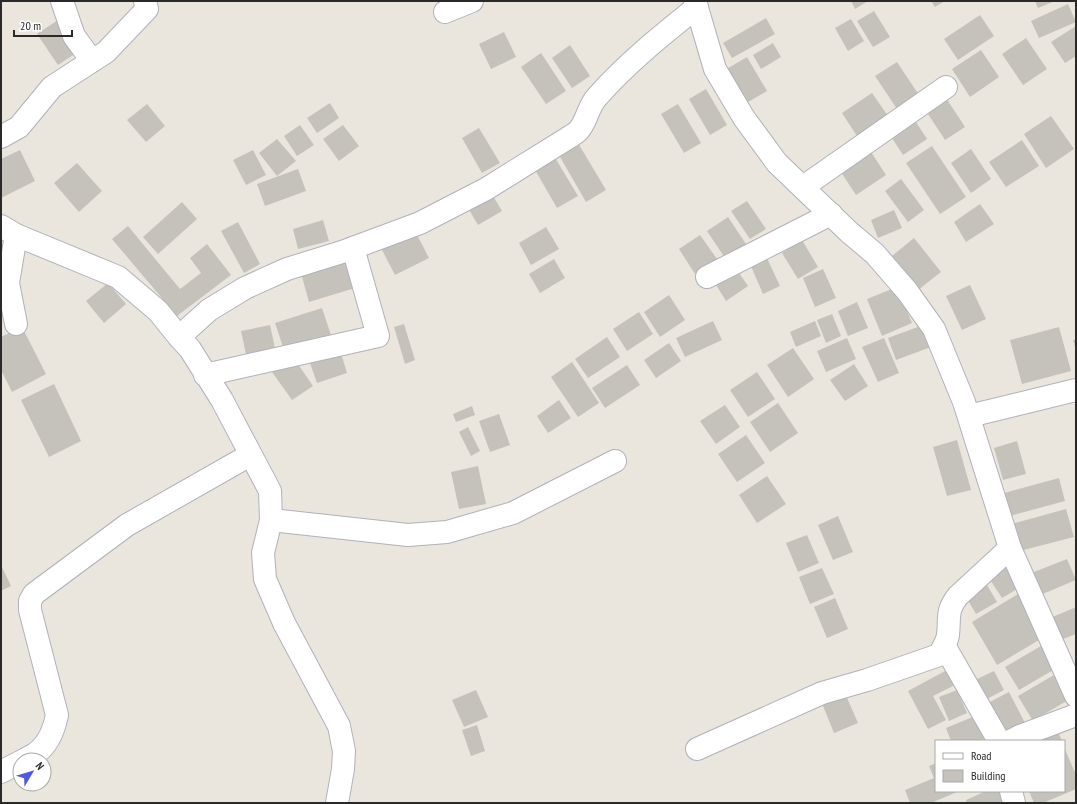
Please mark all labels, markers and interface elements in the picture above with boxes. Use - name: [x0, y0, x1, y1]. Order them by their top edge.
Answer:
- scale bar: [14, 12, 72, 38]
- text: 20 m: [20, 18, 41, 33]
- legend: [935, 740, 1065, 792]
- text: Road: [971, 748, 991, 763]
- north arrow: [12, 752, 52, 792]
- text: N: [33, 759, 47, 773]
- text: Building: [971, 768, 1006, 783]

